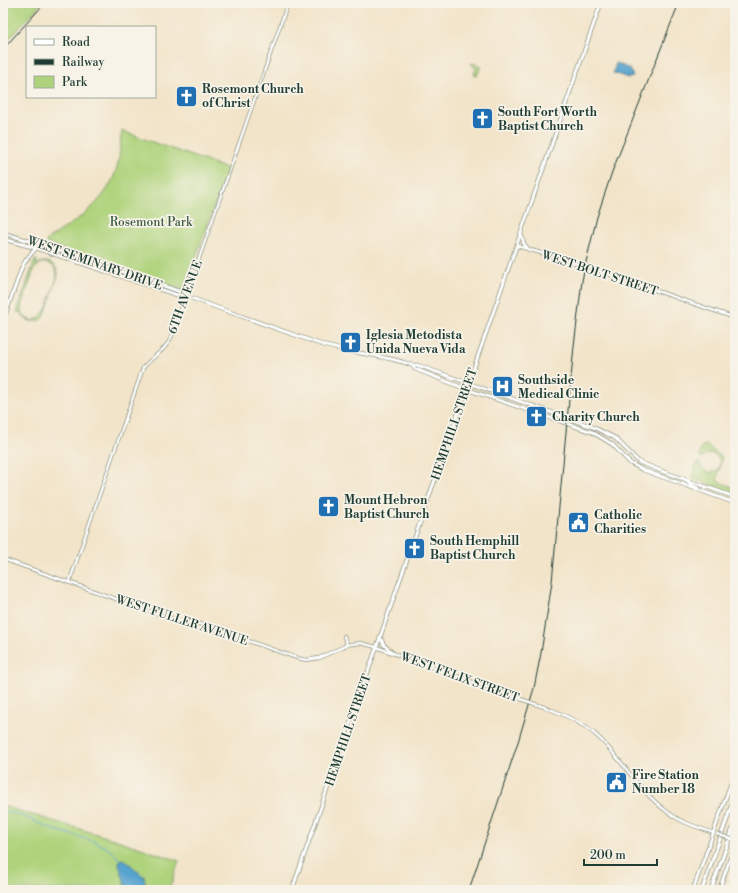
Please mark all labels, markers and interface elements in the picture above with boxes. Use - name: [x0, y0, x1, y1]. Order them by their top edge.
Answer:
- legend: [26, 26, 156, 98]
- text: Road: [62, 35, 90, 50]
- text: Railway: [62, 55, 104, 70]
- text: Park: [62, 75, 88, 90]
- place label: Rosemont Church of Christ: [202, 82, 304, 111]
- church icon: Rosemont Church of Christ: [173, 83, 199, 109]
- place label: South Fort Worth Baptist Church: [498, 105, 597, 134]
- church icon: South Fort Worth Baptist Church: [470, 106, 496, 132]
- park label: Rosemont Park: [110, 215, 193, 230]
- street label: WEST SEMINARY DRIVE: [24, 233, 164, 294]
- street label: WEST BOLT STREET: [539, 247, 660, 300]
- street label: 6TH AVENUE: [165, 258, 206, 336]
- place label: Iglesia Metodista Unida Nueva Vida: [366, 328, 466, 357]
- church icon: Iglesia Metodista Unida Nueva Vida: [337, 329, 363, 355]
- street label: HEMPHILL STREET: [428, 366, 481, 482]
- place label: Southside Medical Clinic: [518, 373, 599, 402]
- hospital icon: Southside Medical Clinic: [490, 374, 516, 400]
- church icon: Charity Church: [523, 404, 549, 430]
- place label: Charity Church: [552, 410, 640, 425]
- place label: Mount Hebron Baptist Church: [344, 493, 430, 522]
- church icon: Mount Hebron Baptist Church: [316, 494, 342, 520]
- place label: Catholic Charities: [594, 508, 646, 537]
- public building icon: Catholic Charities: [565, 509, 591, 535]
- place label: South Hemphill Baptist Church: [430, 534, 519, 563]
- church icon: South Hemphill Baptist Church: [401, 535, 427, 561]
- street label: WEST FULLER AVENUE: [113, 592, 250, 649]
- street label: WEST FELIX STREET: [398, 649, 521, 706]
- street label: HEMPHILL STREET: [322, 672, 375, 788]
- place label: Fire Station Number 18: [632, 768, 699, 797]
- public building icon: Fire Station Number 18: [603, 769, 629, 795]
- scale bar: [584, 841, 657, 867]
- text: 200 m: [590, 848, 626, 863]

